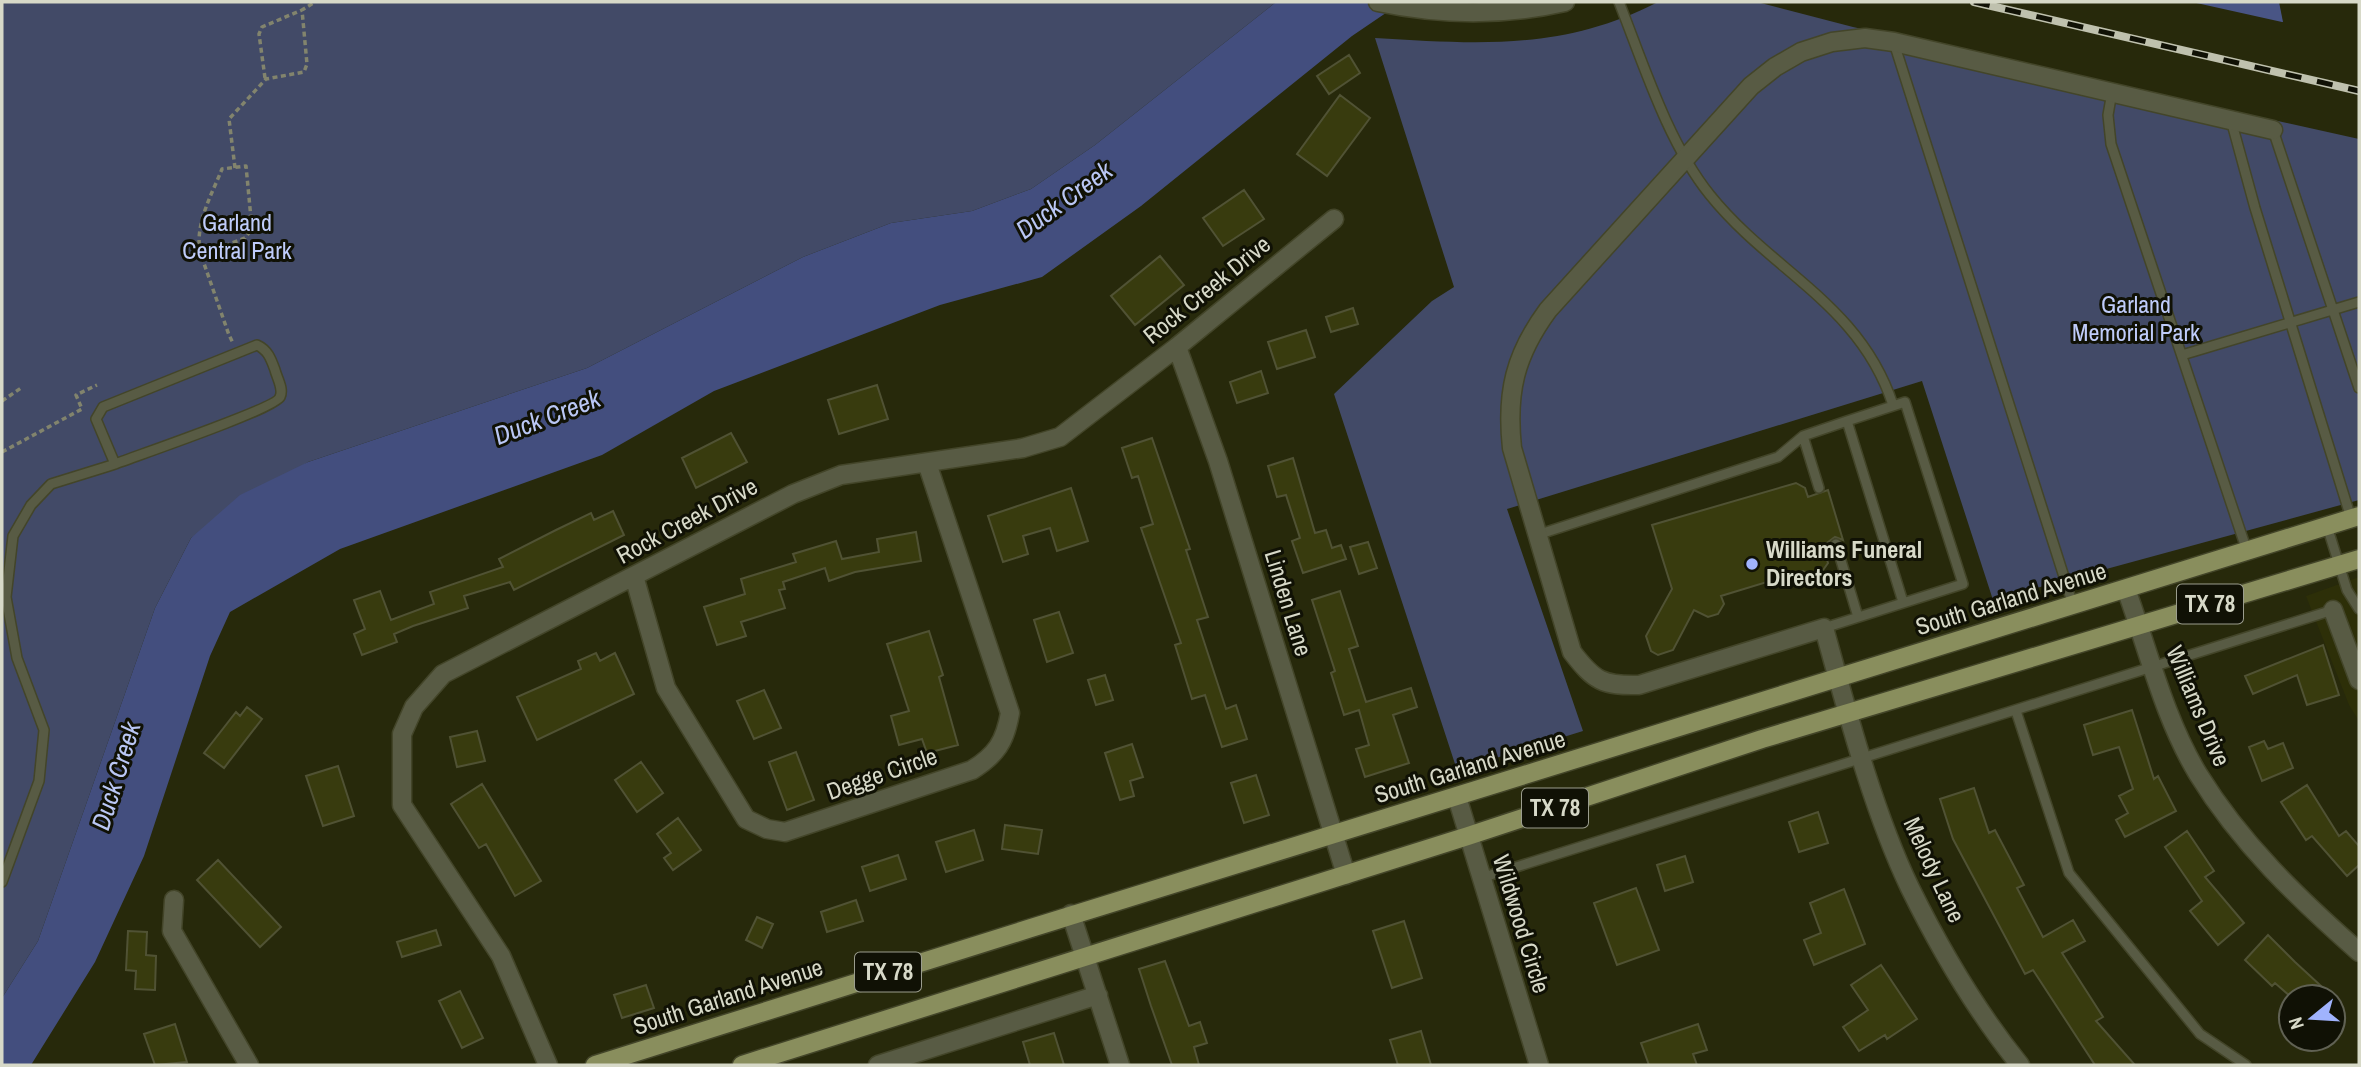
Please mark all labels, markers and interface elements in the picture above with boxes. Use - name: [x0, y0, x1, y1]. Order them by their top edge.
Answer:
- water label: Duck Creek: [1008, 152, 1120, 246]
- park label: Garland Central Park: [182, 206, 292, 266]
- street label: Rock Creek Drive: [1136, 228, 1277, 351]
- park label: Garland Memorial Park: [2072, 288, 2200, 348]
- water label: Duck Creek: [489, 380, 606, 453]
- street label: Rock Creek Drive: [610, 470, 763, 571]
- place label: Williams Funeral Directors: [1766, 533, 1922, 593]
- street label: Linden Lane: [1258, 546, 1320, 660]
- street label: South Garland Avenue: [1911, 554, 2110, 642]
- marker: Williams Funeral Directors: [1744, 556, 1760, 572]
- road number: TX 78: [2177, 584, 2243, 624]
- street label: Williams Drive: [2159, 640, 2239, 771]
- water label: Duck Creek: [83, 716, 149, 834]
- street label: South Garland Avenue: [1370, 722, 1569, 810]
- street label: Degge Circle: [822, 739, 941, 807]
- road number: TX 78: [1522, 788, 1588, 828]
- street label: Melody Lane: [1897, 812, 1973, 927]
- street label: Wildwood Circle: [1486, 851, 1558, 997]
- street label: South Garland Avenue: [629, 950, 827, 1042]
- road number: TX 78: [855, 953, 921, 992]
- north arrow: [2277, 983, 2347, 1053]
- text: N: [2282, 1014, 2310, 1033]

